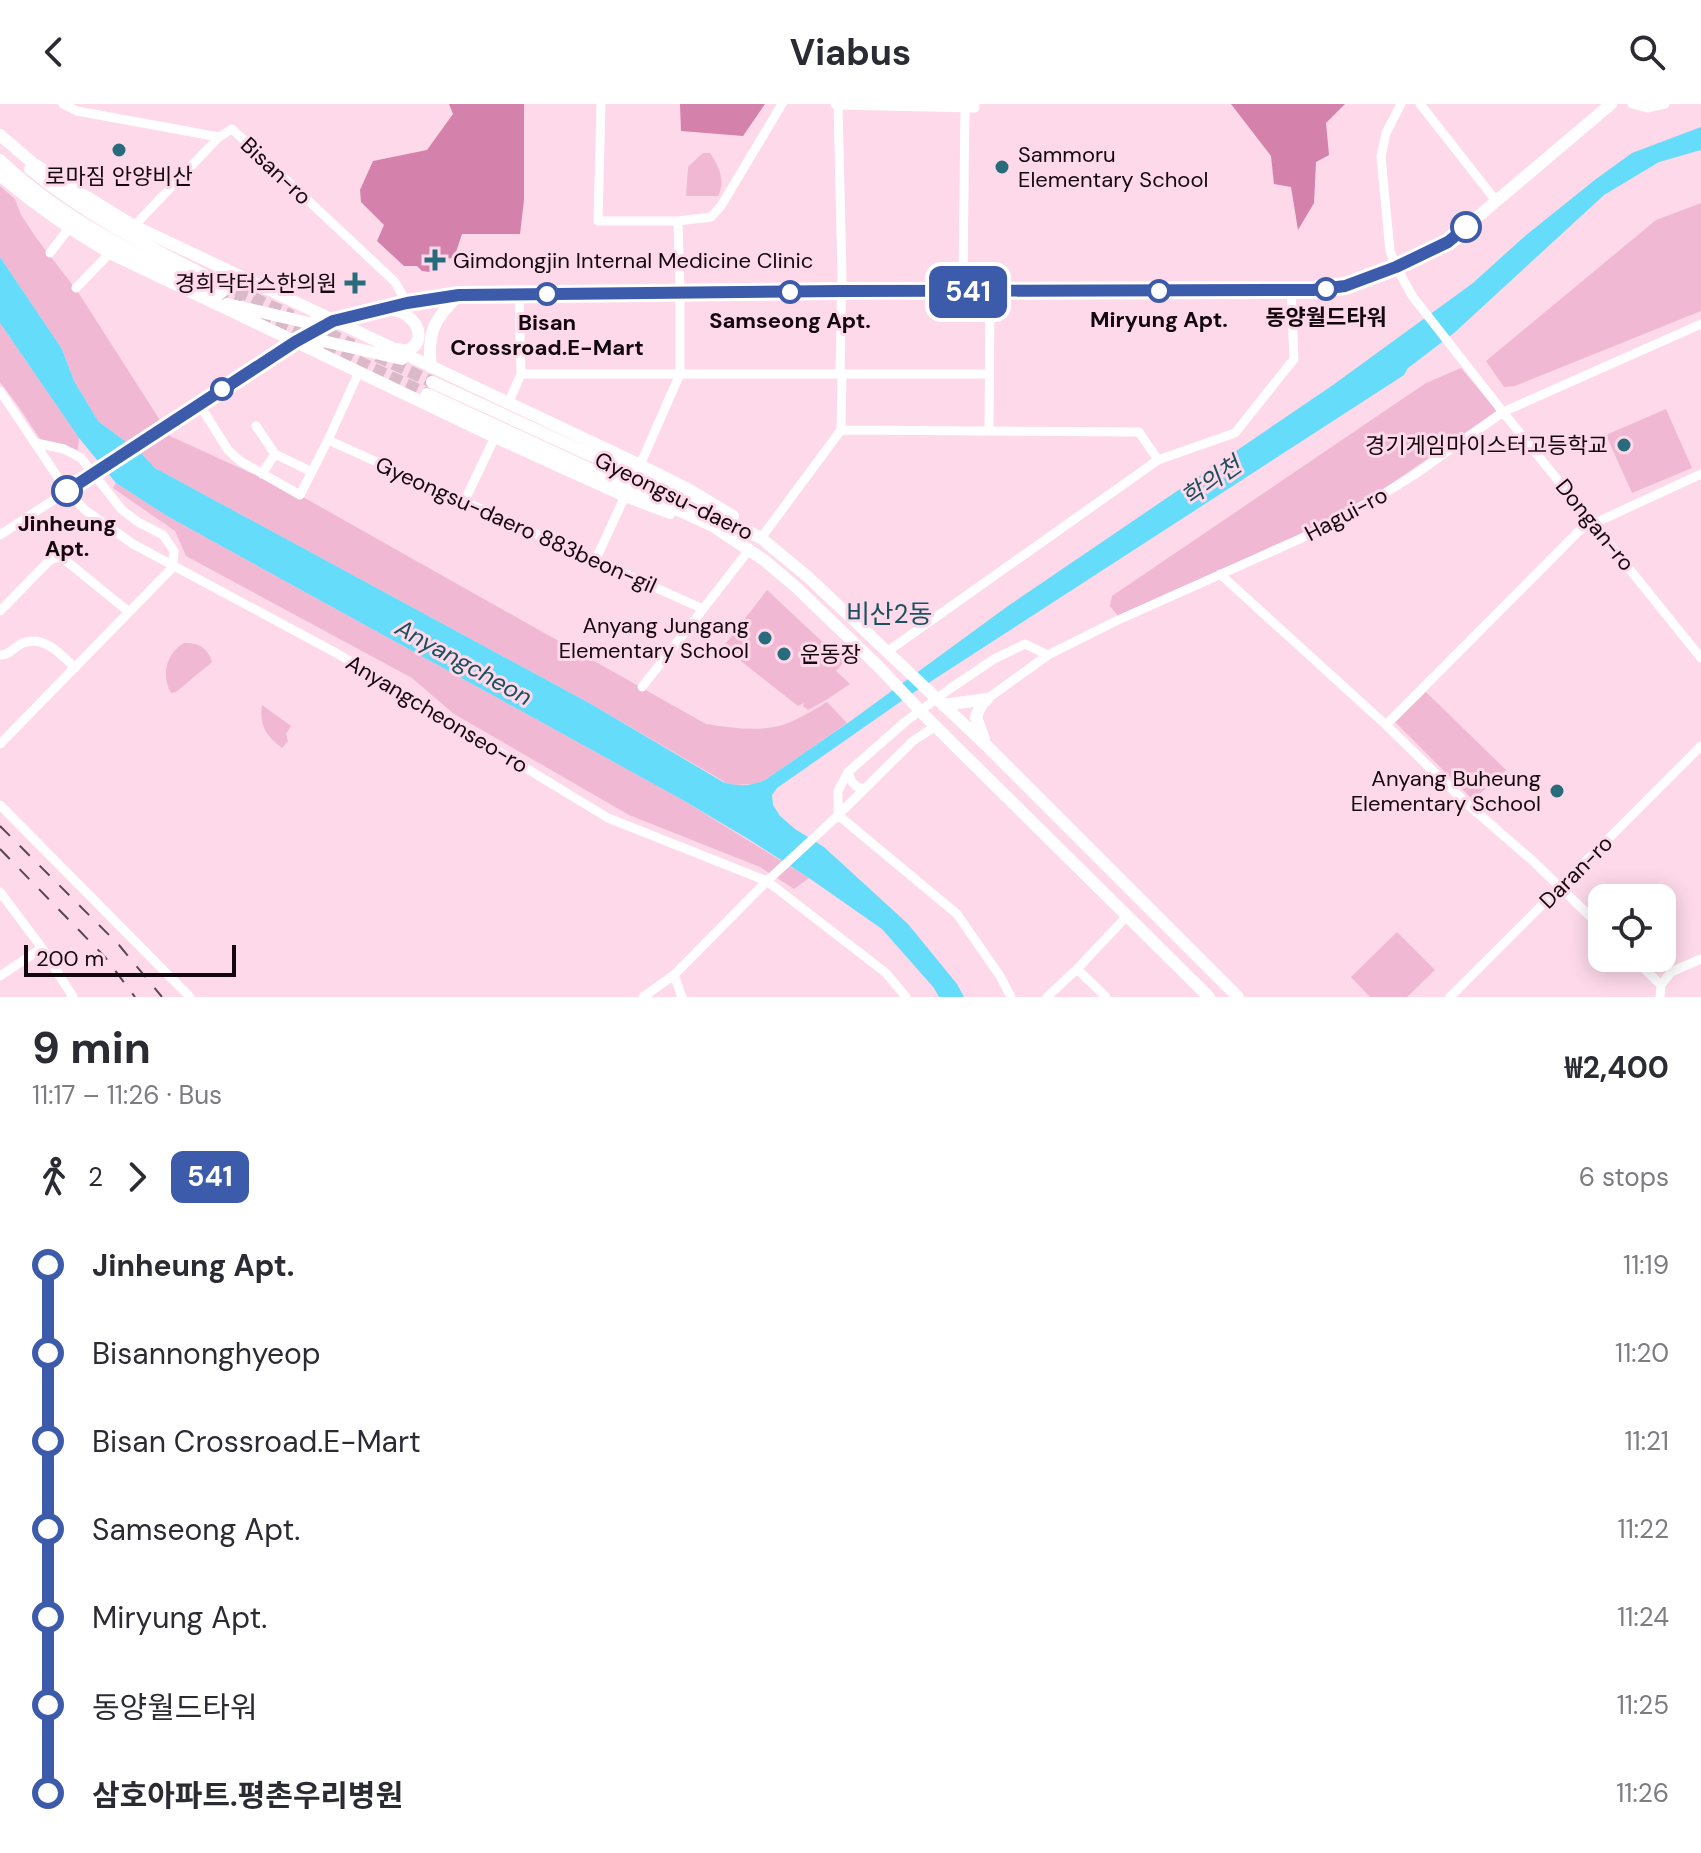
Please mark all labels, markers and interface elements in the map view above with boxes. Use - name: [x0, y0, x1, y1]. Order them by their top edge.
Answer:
- text: Viabus: [790, 29, 911, 76]
- icon: back: [32, 30, 76, 74]
- icon: search: [1625, 30, 1669, 74]
- street label: Bisan-ro: [234, 131, 318, 211]
- place label: Sammoru Elementary School: [1018, 140, 1208, 194]
- marker: 로마짐 안양비산: [110, 141, 128, 159]
- marker: Sammoru Elementary School: [993, 158, 1011, 176]
- place label: 로마짐 안양비산: [45, 162, 193, 191]
- unlabelled marker: [1451, 212, 1481, 242]
- place label: Gimdongjin Internal Medicine Clinic: [453, 246, 813, 275]
- marker: Gimdongjin Internal Medicine Clinic: [424, 249, 446, 271]
- line badge: 541: [922, 266, 1014, 318]
- place label: 경희닥터스한의원: [175, 269, 337, 298]
- marker: 경희닥터스한의원: [344, 272, 366, 294]
- text: 541: [945, 273, 991, 310]
- marker: 동양월드타워: [1315, 278, 1337, 300]
- marker: Miryung Apt.: [1148, 280, 1170, 302]
- marker: Samseong Apt.: [779, 281, 801, 303]
- marker: Bisan Crossroad.E-Mart: [536, 283, 558, 305]
- place label: 동양월드타워: [1265, 303, 1387, 332]
- place label: Miryung Apt.: [1090, 305, 1228, 334]
- place label: Samseong Apt.: [709, 306, 871, 335]
- place label: Bisan Crossroad.E-Mart: [450, 308, 644, 362]
- unlabelled marker: [211, 378, 233, 400]
- place label: 경기게임마이스터고등학교: [1365, 431, 1608, 460]
- marker: 경기게임마이스터고등학교: [1615, 436, 1633, 454]
- street label: Gyeongsu-daero: [590, 445, 758, 547]
- water label: 학의천: [1175, 448, 1249, 513]
- street label: Gyeongsu-daero 883beon-gil: [371, 450, 661, 600]
- street label: Dongan-ro: [1549, 473, 1641, 577]
- marker: Jinheung Apt.: [52, 476, 82, 506]
- street label: Hagui-ro: [1300, 480, 1392, 548]
- place label: Jinheung Apt.: [18, 509, 116, 563]
- district label: 비산2동: [846, 597, 932, 631]
- water label: Anyangcheon: [389, 611, 538, 712]
- place label: Anyang Jungang Elementary School: [559, 611, 749, 665]
- marker: Anyang Jungang Elementary School: [756, 629, 774, 647]
- place label: 운동장: [800, 640, 861, 669]
- marker: 운동장: [775, 645, 793, 663]
- street label: Anyangcheonseo-ro: [341, 648, 533, 780]
- place label: Anyang Buheung Elementary School: [1351, 764, 1541, 818]
- marker: Anyang Buheung Elementary School: [1548, 782, 1566, 800]
- street label: Daran-ro: [1533, 829, 1619, 915]
- map controls: [1588, 884, 1676, 972]
- button: locate: [1588, 884, 1676, 972]
- scale bar: [24, 941, 236, 977]
- text: 200 m: [36, 944, 104, 973]
- text: 9 min: [32, 1019, 151, 1077]
- text: ₩2,400: [1565, 1048, 1669, 1087]
- text: 11:17 – 11:26 · Bus: [32, 1078, 222, 1112]
- icon: walk: [32, 1155, 76, 1199]
- icon: forward: [115, 1155, 159, 1199]
- text: 541: [187, 1158, 233, 1195]
- text: 2: [88, 1160, 103, 1194]
- text: 6 stops: [1579, 1160, 1669, 1194]
- text: Jinheung Apt.: [92, 1246, 294, 1285]
- text: 11:19: [1623, 1248, 1669, 1282]
- text: Bisannonghyeop: [92, 1334, 321, 1373]
- text: 11:20: [1615, 1336, 1669, 1370]
- text: Bisan Crossroad.E-Mart: [92, 1422, 421, 1461]
- text: 11:21: [1624, 1424, 1669, 1458]
- text: Samseong Apt.: [92, 1510, 300, 1549]
- text: 11:22: [1618, 1512, 1669, 1546]
- text: Miryung Apt.: [92, 1598, 267, 1637]
- text: 11:24: [1617, 1600, 1669, 1634]
- text: 동양월드타워: [92, 1688, 258, 1727]
- text: 11:25: [1617, 1688, 1669, 1722]
- text: 삼호아파트.평촌우리병원: [92, 1776, 403, 1815]
- text: 11:26: [1616, 1776, 1669, 1810]

